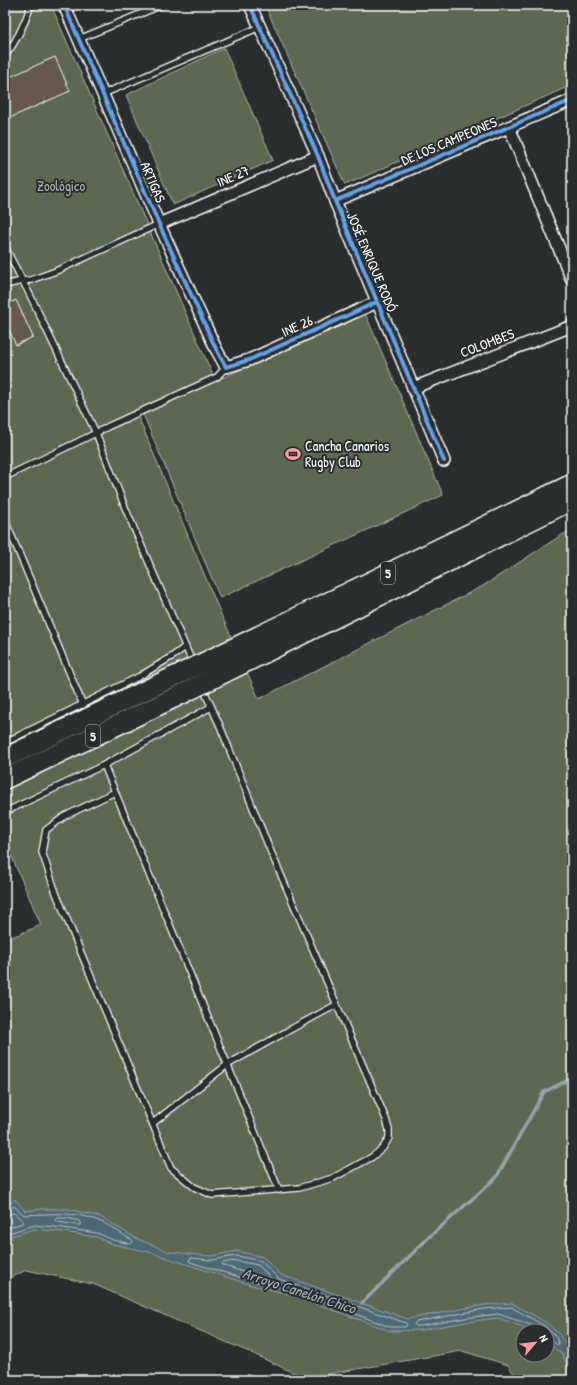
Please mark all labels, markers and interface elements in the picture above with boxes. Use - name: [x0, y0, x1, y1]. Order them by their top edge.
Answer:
- street label: DE LOS CAMPEONES: [398, 112, 500, 169]
- street label: ARTIGAS: [136, 158, 171, 206]
- street label: INE 27: [214, 160, 252, 191]
- park label: Zoológico: [37, 176, 85, 196]
- street label: JOSÉ ENRIQUE RODÓ: [343, 209, 402, 315]
- street label: INE 26: [278, 310, 316, 341]
- street label: COLOMBES: [457, 323, 517, 362]
- place label: Cancha Canarios Rugby Club: [305, 436, 389, 472]
- sports icon: Cancha Canarios Rugby Club: [284, 445, 302, 463]
- road number: 5: [381, 562, 395, 584]
- road number: 5: [86, 725, 100, 747]
- water label: Arroyo Canelón Chico: [240, 1262, 359, 1319]
- north arrow: [515, 1323, 555, 1363]
- text: N: [536, 1332, 551, 1344]

